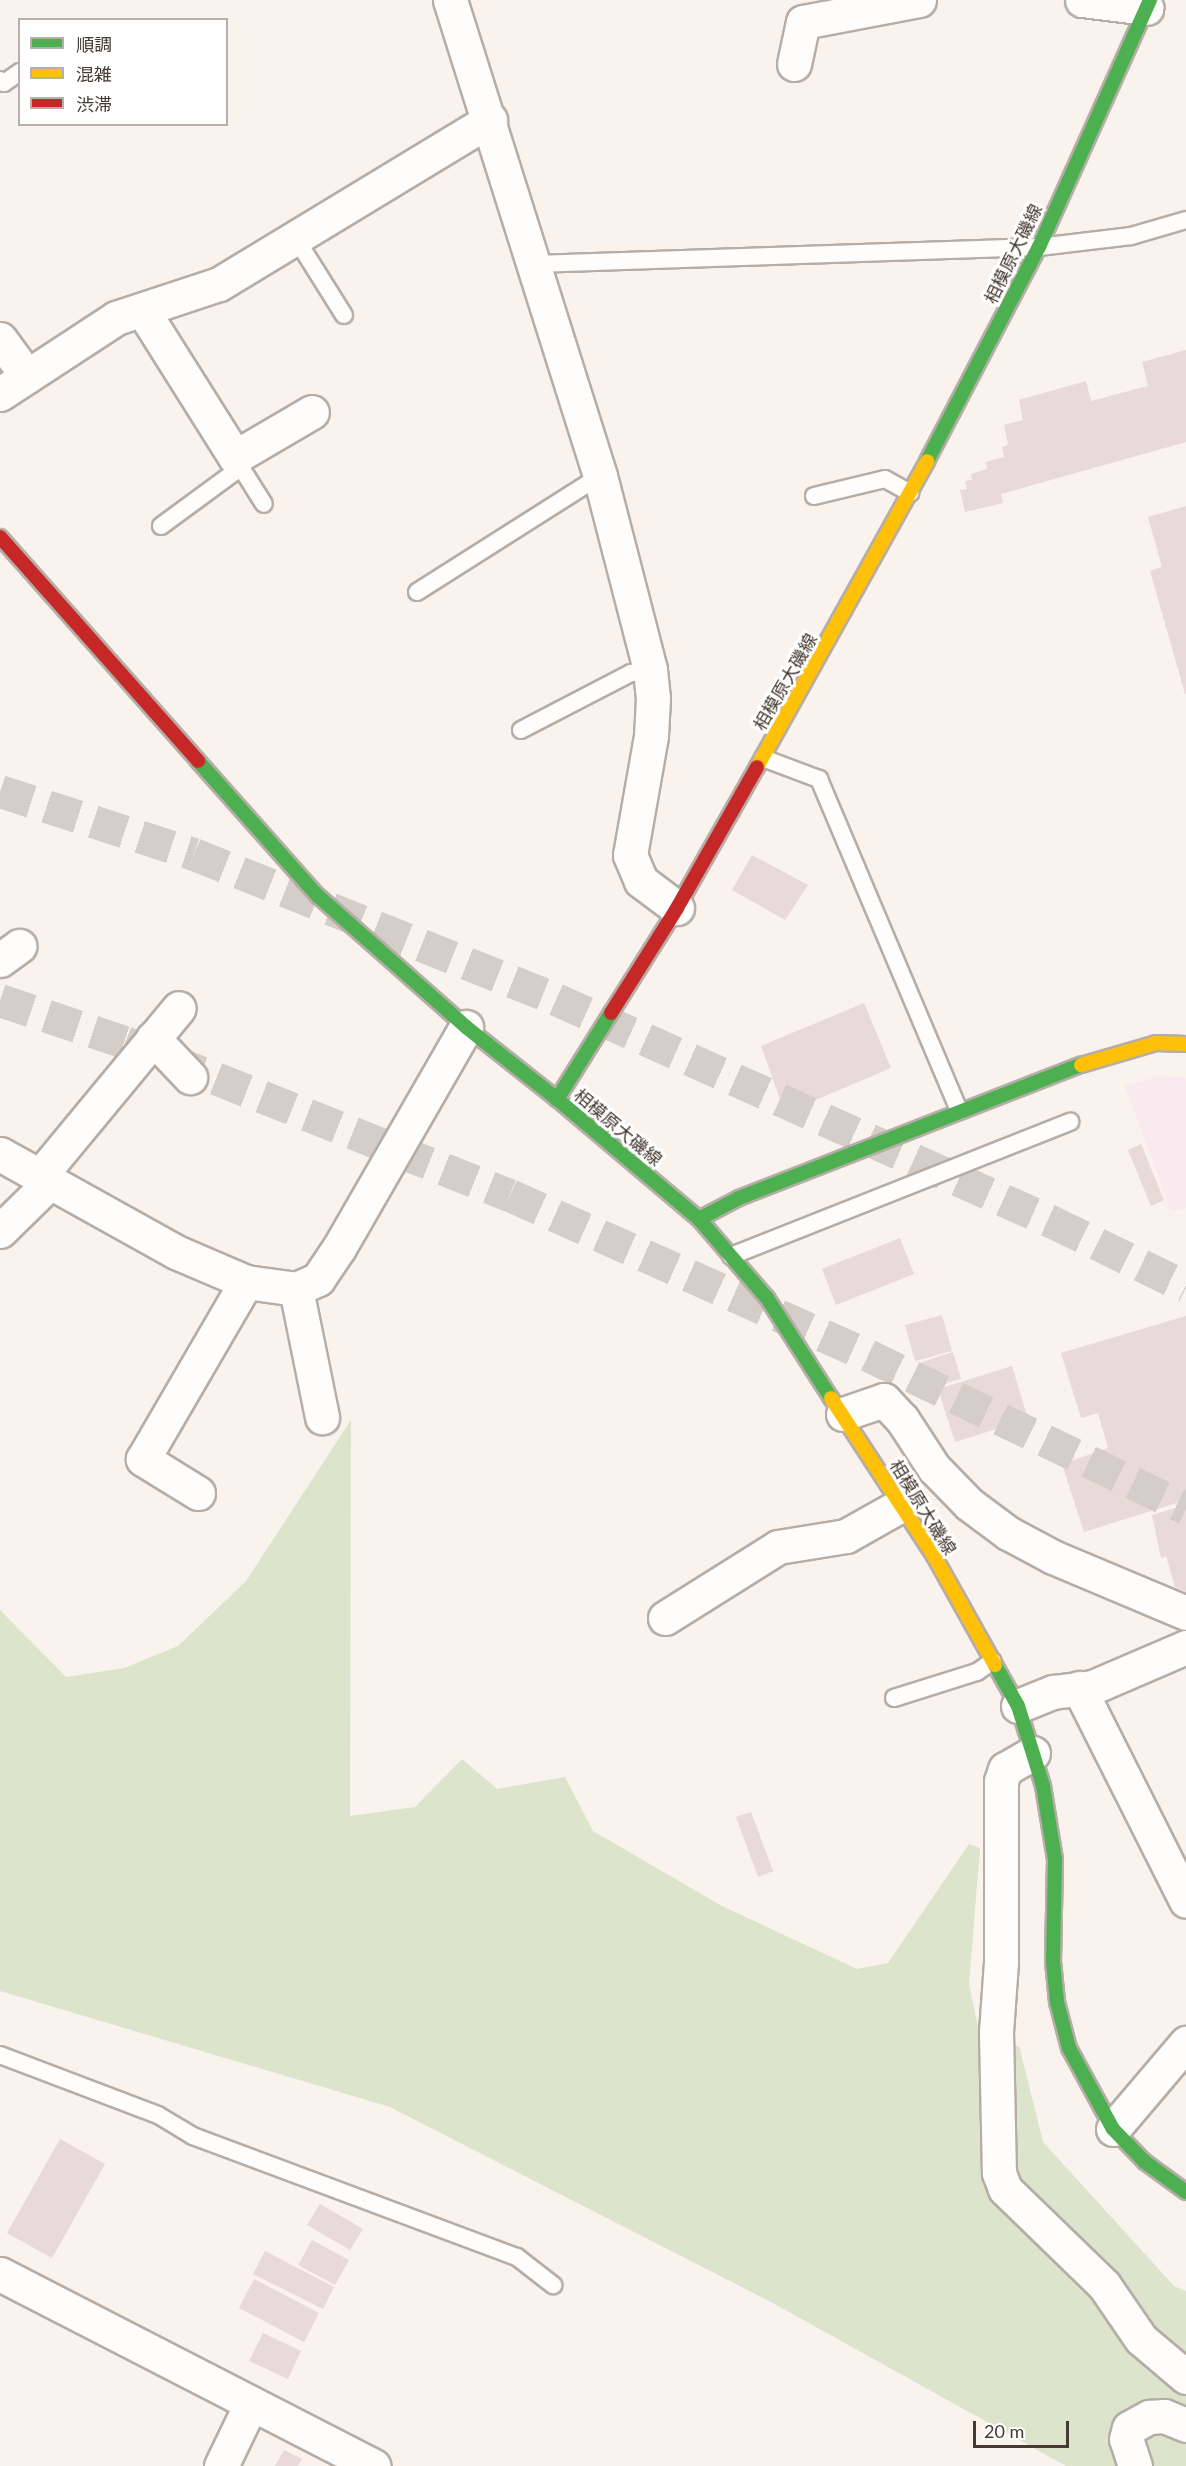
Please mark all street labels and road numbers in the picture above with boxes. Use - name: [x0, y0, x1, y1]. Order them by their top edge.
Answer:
- street label: 相模原大磯線: [980, 201, 1046, 307]
- street label: 相模原大磯線: [749, 630, 821, 734]
- street label: 相模原大磯線: [570, 1084, 666, 1170]
- street label: 相模原大磯線: [885, 1455, 961, 1559]

